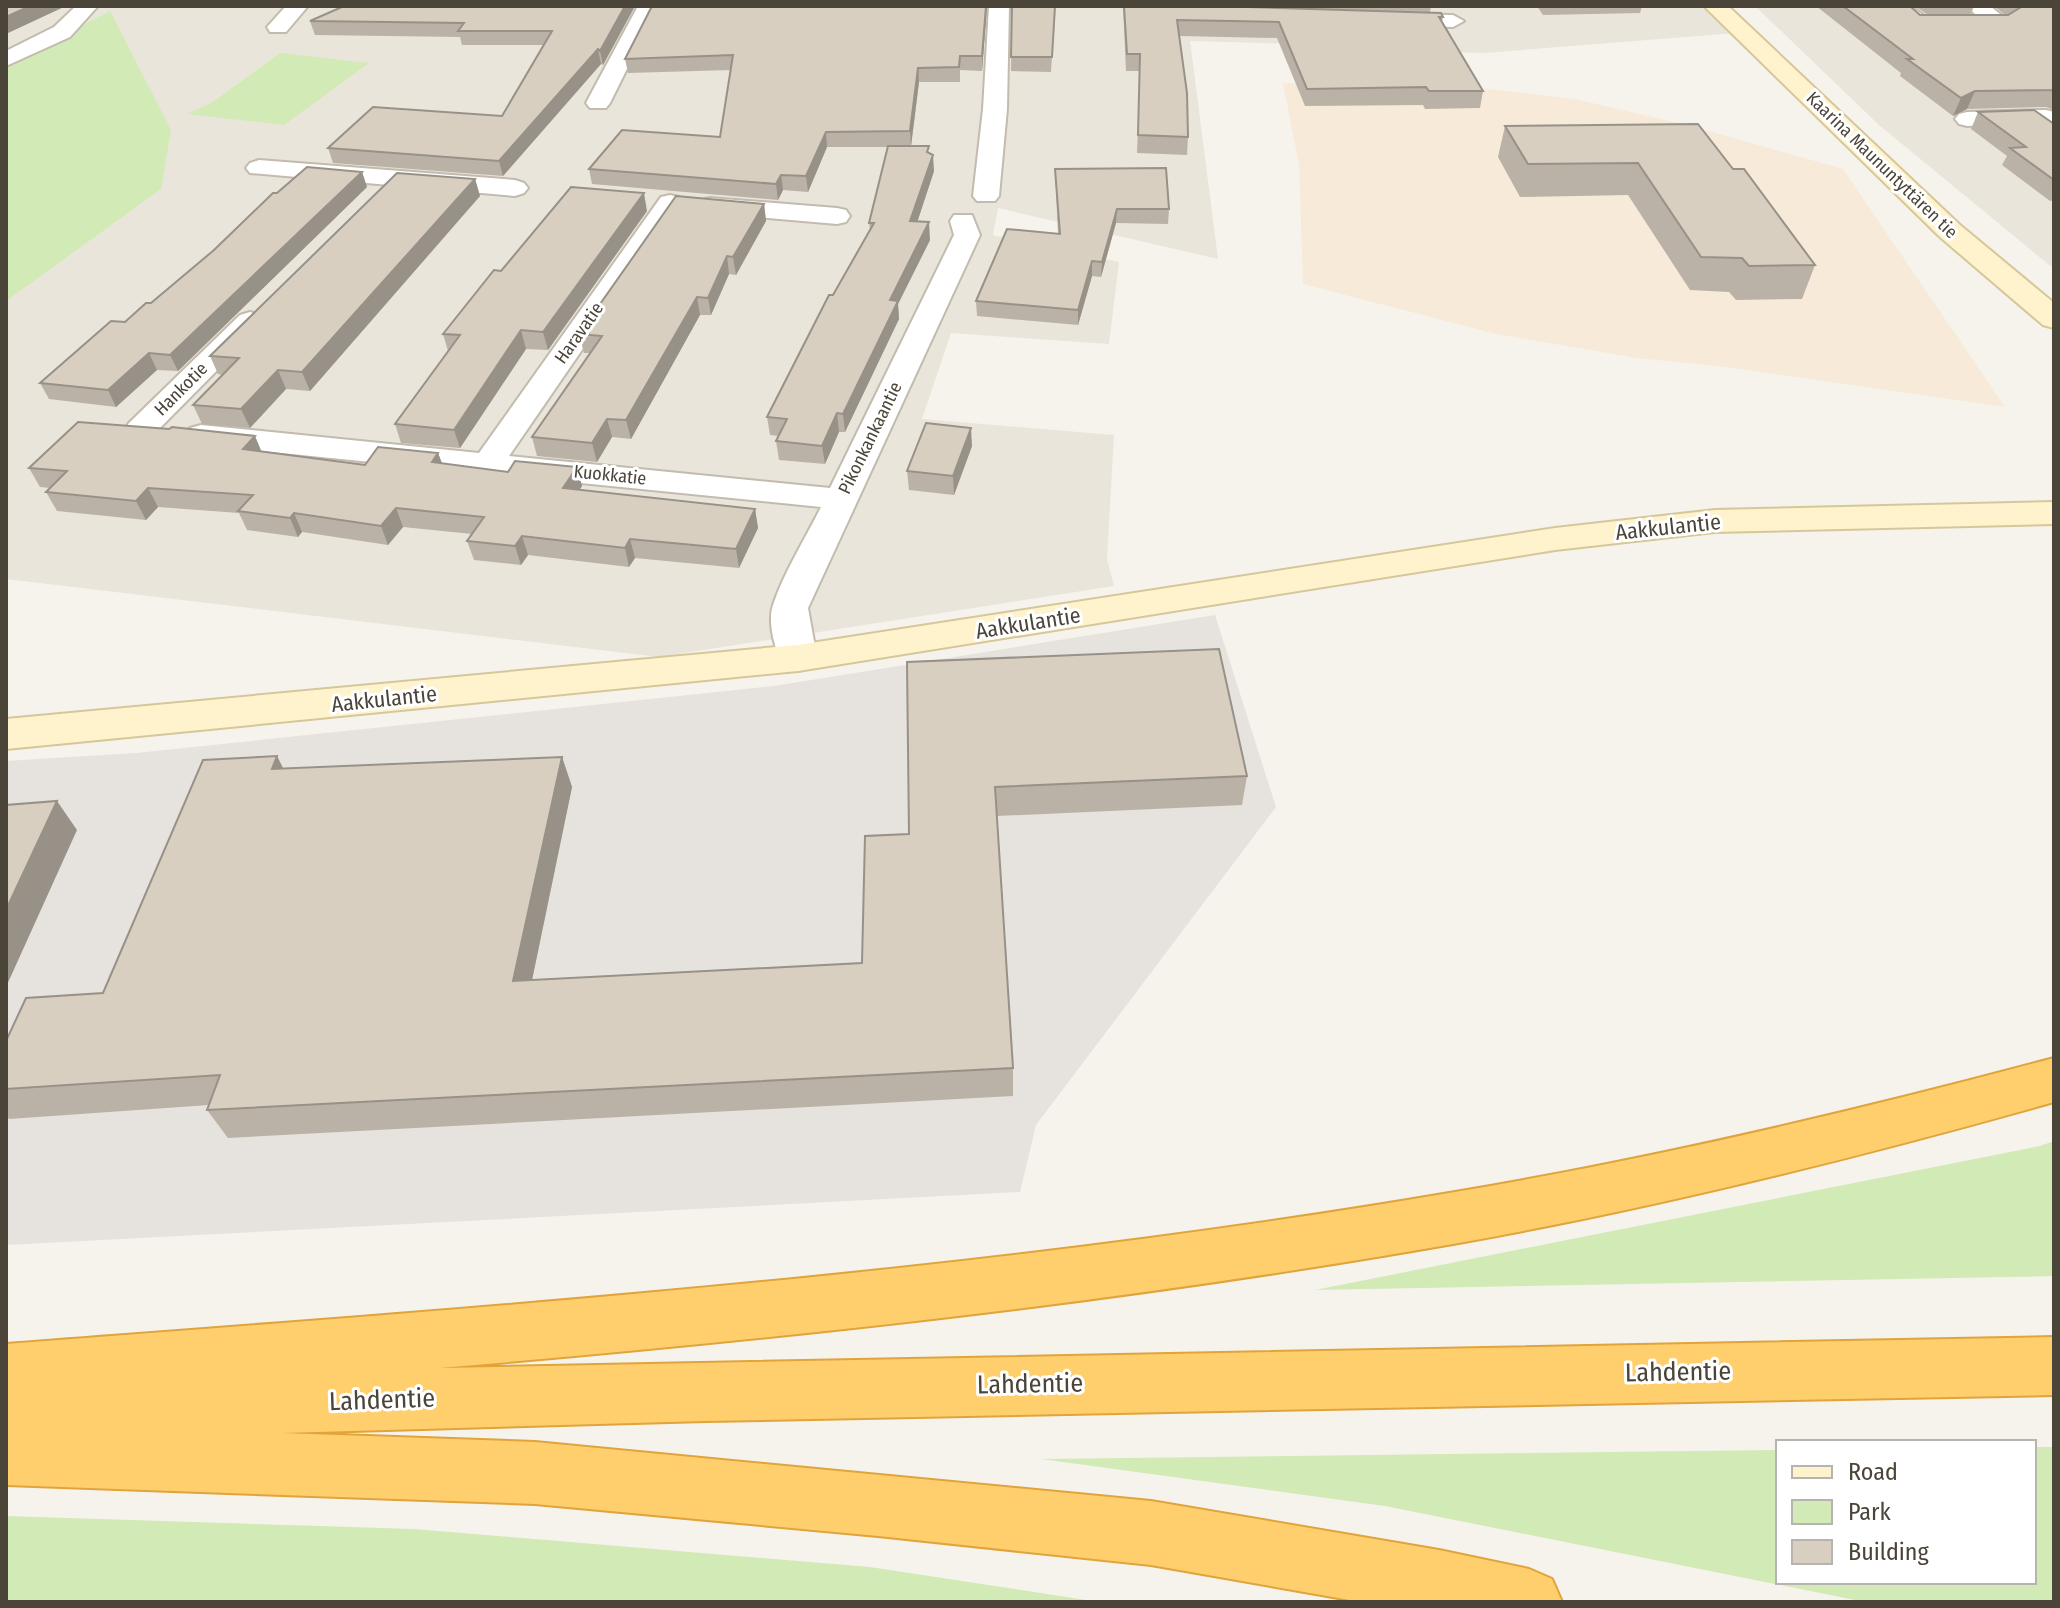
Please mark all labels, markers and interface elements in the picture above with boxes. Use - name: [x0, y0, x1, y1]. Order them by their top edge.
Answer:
- street label: Kaarina Maununtyttären tie: [1802, 87, 1962, 243]
- street label: Haravatie: [550, 298, 608, 368]
- street label: Hankotie: [150, 358, 212, 420]
- street label: Pikonkankaantie: [833, 378, 907, 498]
- street label: Kuokkatie: [573, 460, 647, 490]
- street label: Aakkulantie: [1614, 508, 1722, 546]
- street label: Aakkulantie: [974, 601, 1082, 645]
- street label: Aakkulantie: [330, 680, 438, 718]
- street label: Lahdentie: [1625, 1356, 1731, 1388]
- street label: Lahdentie: [977, 1368, 1083, 1400]
- street label: Lahdentie: [328, 1383, 436, 1417]
- legend: [1776, 1440, 2036, 1584]
- text: Road: [1848, 1458, 1898, 1486]
- text: Park: [1848, 1498, 1891, 1526]
- text: Building: [1848, 1538, 1930, 1566]

